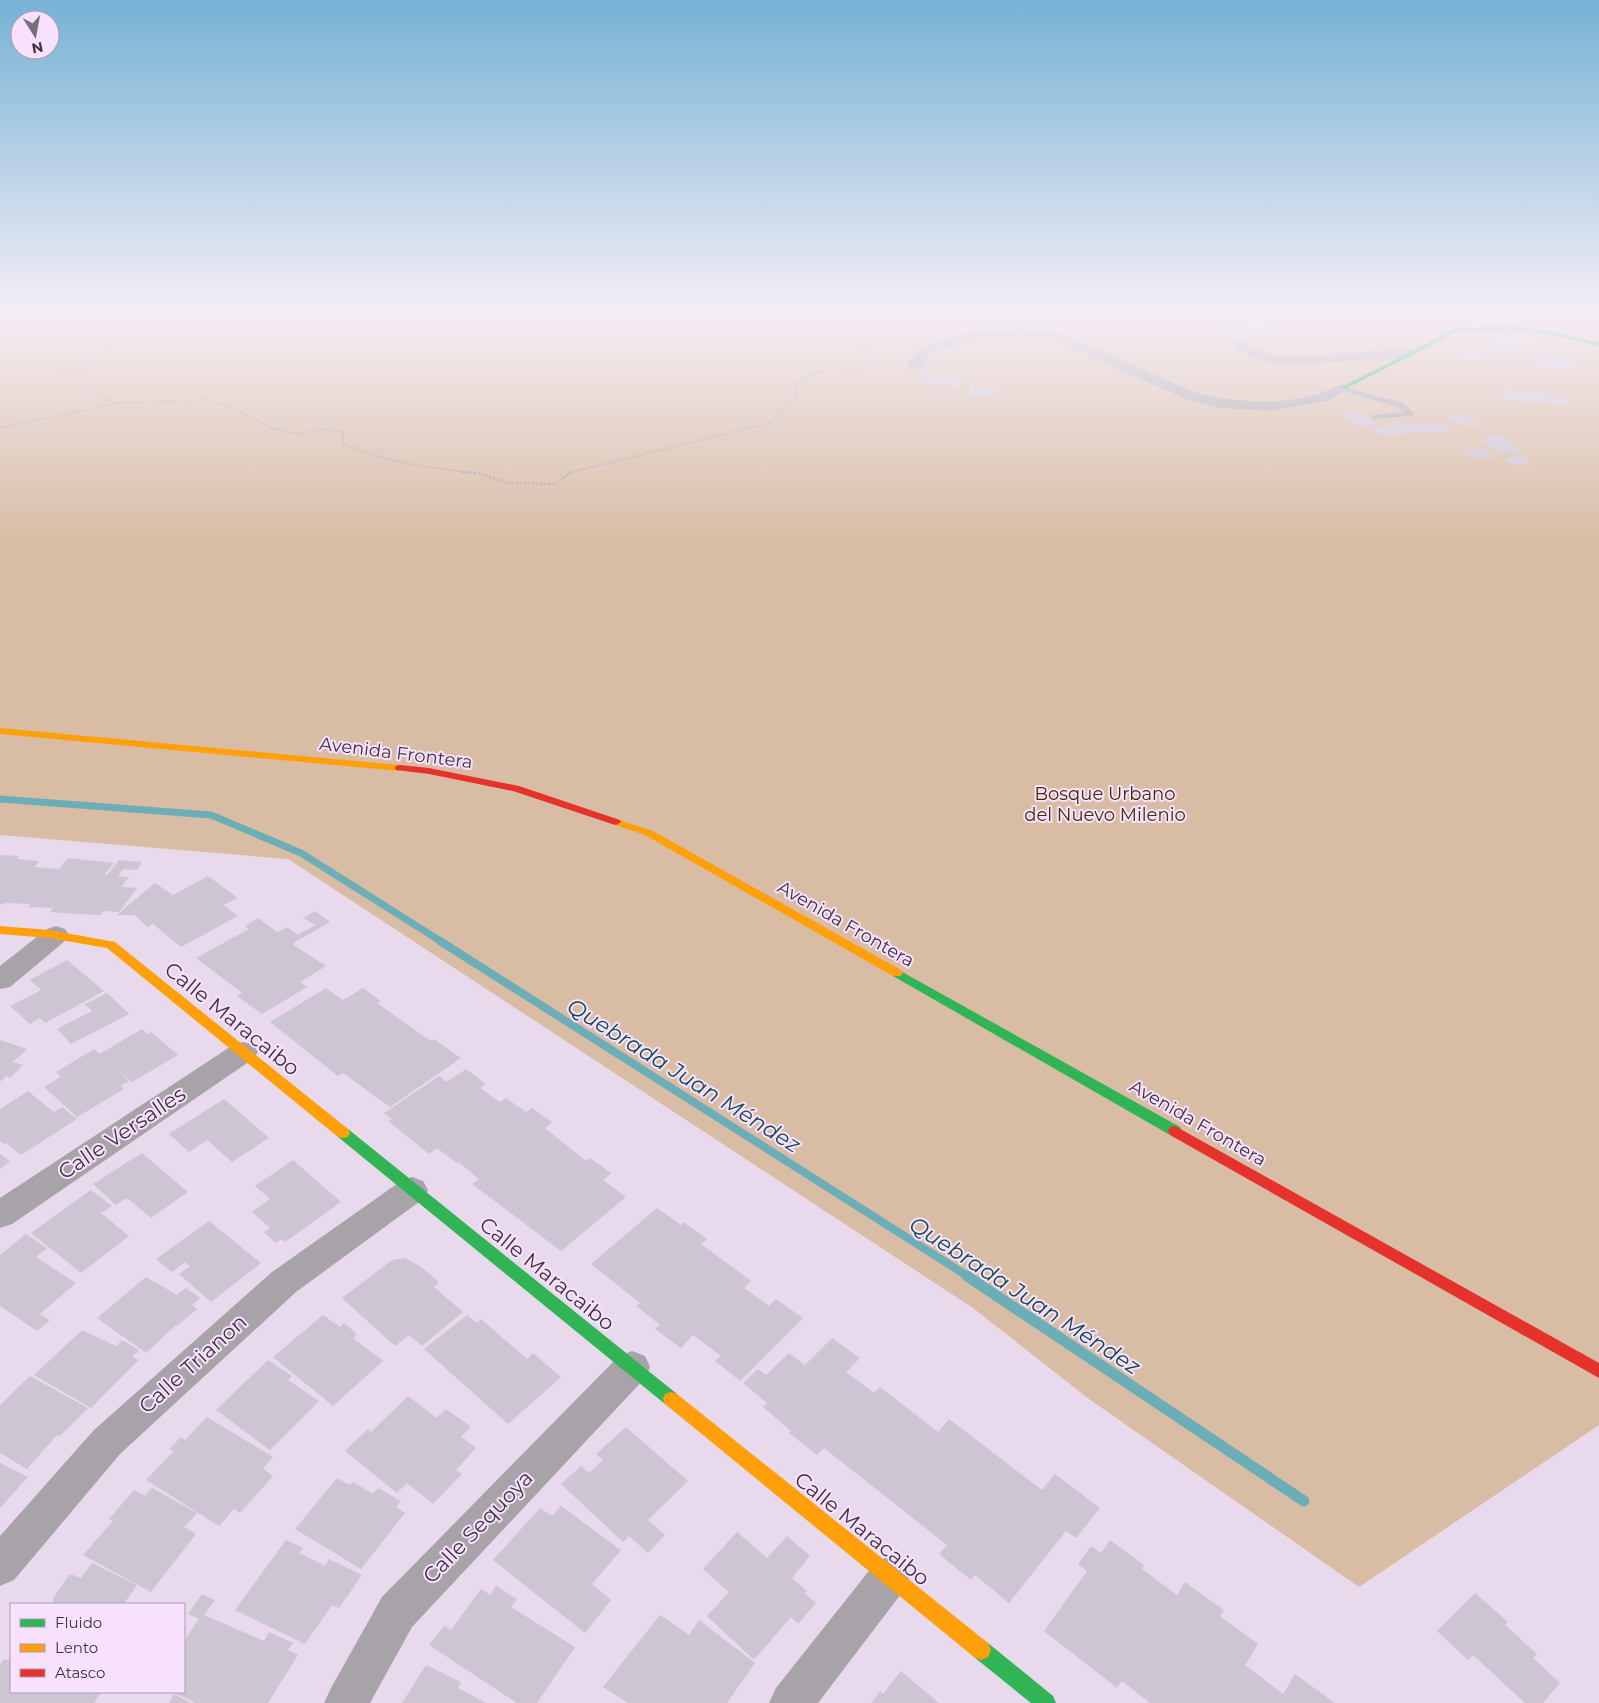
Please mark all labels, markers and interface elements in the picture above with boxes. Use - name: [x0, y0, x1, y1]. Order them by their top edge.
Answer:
- north arrow: [10, 10, 60, 60]
- text: N: [30, 38, 45, 58]
- street label: Avenida Frontera: [318, 733, 474, 773]
- park label: Bosque Urbano del Nuevo Milenio: [1024, 783, 1186, 826]
- street label: Avenida Frontera: [774, 876, 918, 972]
- street label: Calle Maracaibo: [160, 957, 305, 1081]
- water label: Quebrada Juan Méndez: [562, 992, 806, 1159]
- street label: Avenida Frontera: [1126, 1075, 1270, 1171]
- street label: Calle Versalles: [53, 1081, 190, 1184]
- water label: Quebrada Juan Méndez: [904, 1211, 1146, 1381]
- street label: Calle Maracaibo: [475, 1212, 620, 1336]
- street label: Calle Trianon: [134, 1309, 252, 1418]
- street label: Calle Sequoya: [418, 1465, 538, 1588]
- street label: Calle Maracaibo: [790, 1467, 935, 1591]
- legend: [10, 1603, 185, 1693]
- text: Fluido: [55, 1613, 102, 1632]
- text: Lento: [55, 1638, 98, 1657]
- text: Atasco: [55, 1663, 105, 1682]

